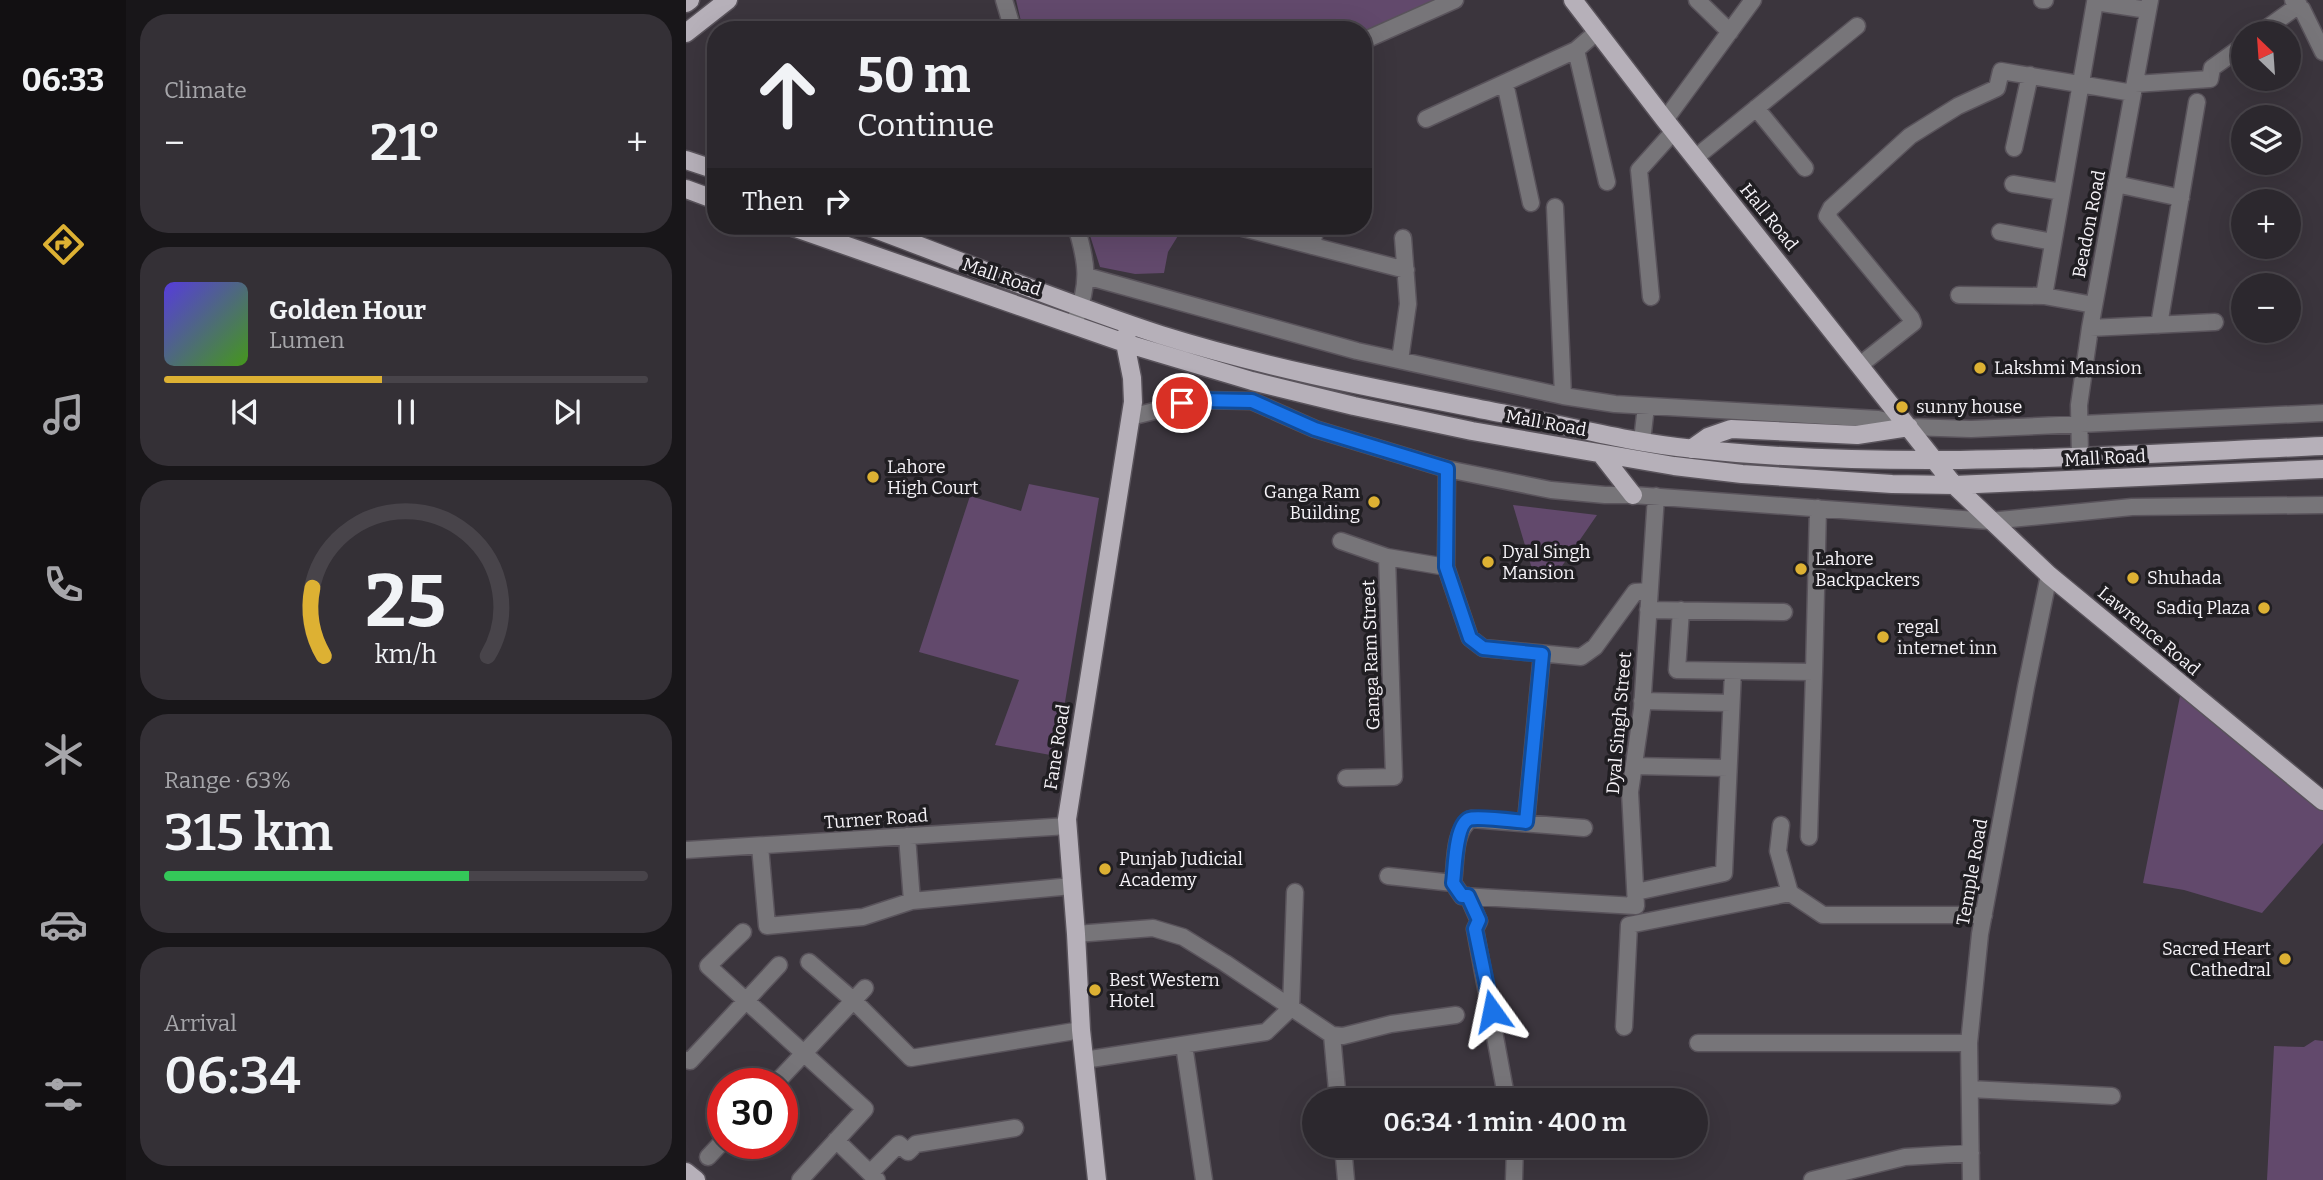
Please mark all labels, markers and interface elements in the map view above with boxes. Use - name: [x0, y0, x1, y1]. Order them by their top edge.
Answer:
- north arrow: [2231, 21, 2301, 91]
- map controls: [2231, 21, 2301, 343]
- text: 50 m: [857, 46, 970, 105]
- icon: ahead: [742, 49, 833, 140]
- text: 06:33: [21, 61, 105, 99]
- text: Climate: [164, 76, 247, 104]
- button: layers: [2231, 105, 2301, 175]
- text: Continue: [857, 106, 994, 144]
- text: 21°: [370, 111, 441, 174]
- text: −: [164, 120, 185, 166]
- text: +: [626, 120, 648, 166]
- street label: Beadon Road: [2068, 168, 2110, 280]
- street label: Hall Road: [1735, 179, 1803, 255]
- icon: right: [818, 182, 856, 220]
- text: Then: [742, 186, 804, 217]
- button: +: [2231, 189, 2301, 259]
- icon: directions: [39, 220, 88, 269]
- street label: Mall Road: [960, 253, 1045, 301]
- button: −: [2231, 273, 2301, 343]
- text: Golden Hour: [269, 295, 426, 326]
- text: Lumen: [269, 326, 345, 354]
- place label: Lakshmi Mansion: [1994, 357, 2142, 379]
- marker: Lakshmi Mansion: [1972, 360, 1988, 376]
- pin: [1152, 373, 1212, 433]
- icon: arrive: [1163, 384, 1201, 422]
- icon: music: [39, 390, 88, 439]
- icon: previous: [226, 393, 264, 431]
- icon: pause: [387, 393, 425, 431]
- icon: next: [548, 393, 586, 431]
- place label: sunny house: [1916, 396, 2022, 418]
- marker: sunny house: [1894, 399, 1910, 415]
- street label: Mall Road: [1504, 405, 1589, 441]
- street label: Mall Road: [2064, 445, 2147, 471]
- place label: Lahore High Court: [887, 456, 979, 499]
- marker: Lahore High Court: [865, 469, 881, 485]
- place label: Ganga Ram Building: [1264, 481, 1360, 524]
- marker: Ganga Ram Building: [1366, 494, 1382, 510]
- place label: Dyal Singh Mansion: [1502, 541, 1590, 584]
- place label: Lahore Backpackers: [1815, 548, 1920, 591]
- marker: Dyal Singh Mansion: [1480, 554, 1496, 570]
- text: 25: [366, 558, 446, 645]
- icon: phone: [39, 560, 88, 609]
- marker: Lahore Backpackers: [1793, 561, 1809, 577]
- place label: Shuhada: [2147, 567, 2222, 589]
- marker: Shuhada: [2125, 570, 2141, 586]
- street label: Ganga Ram Street: [1357, 579, 1385, 731]
- street label: Lawrence Road: [2093, 582, 2205, 680]
- place label: Sadiq Plaza: [2156, 597, 2250, 619]
- marker: Sadiq Plaza: [2256, 600, 2272, 616]
- place label: regal internet inn: [1897, 616, 1998, 659]
- marker: regal internet inn: [1875, 629, 1891, 645]
- text: km/h: [375, 640, 437, 670]
- street label: Dyal Singh Street: [1602, 650, 1636, 795]
- street label: Fane Road: [1039, 702, 1075, 791]
- icon: climate: [39, 730, 88, 779]
- text: Range · 63%: [164, 766, 291, 794]
- text: 315 km: [164, 801, 333, 864]
- street label: Turner Road: [823, 804, 929, 834]
- street label: Temple Road: [1952, 816, 1992, 927]
- place label: Punjab Judicial Academy: [1119, 848, 1243, 891]
- marker: Punjab Judicial Academy: [1097, 861, 1113, 877]
- icon: car: [39, 900, 88, 949]
- place label: Sacred Heart Cathedral: [2162, 938, 2271, 981]
- marker: Sacred Heart Cathedral: [2277, 951, 2293, 967]
- place label: Best Western Hotel: [1109, 969, 1220, 1012]
- position arrow: [1455, 974, 1529, 1048]
- marker: Best Western Hotel: [1087, 982, 1103, 998]
- text: Arrival: [164, 1009, 237, 1037]
- text: 06:34: [164, 1044, 301, 1107]
- speed limit sign: 30: [707, 1068, 798, 1159]
- icon: filters: [39, 1070, 88, 1119]
- text: 06:34 · 1 min · 400 m: [1383, 1107, 1627, 1138]

